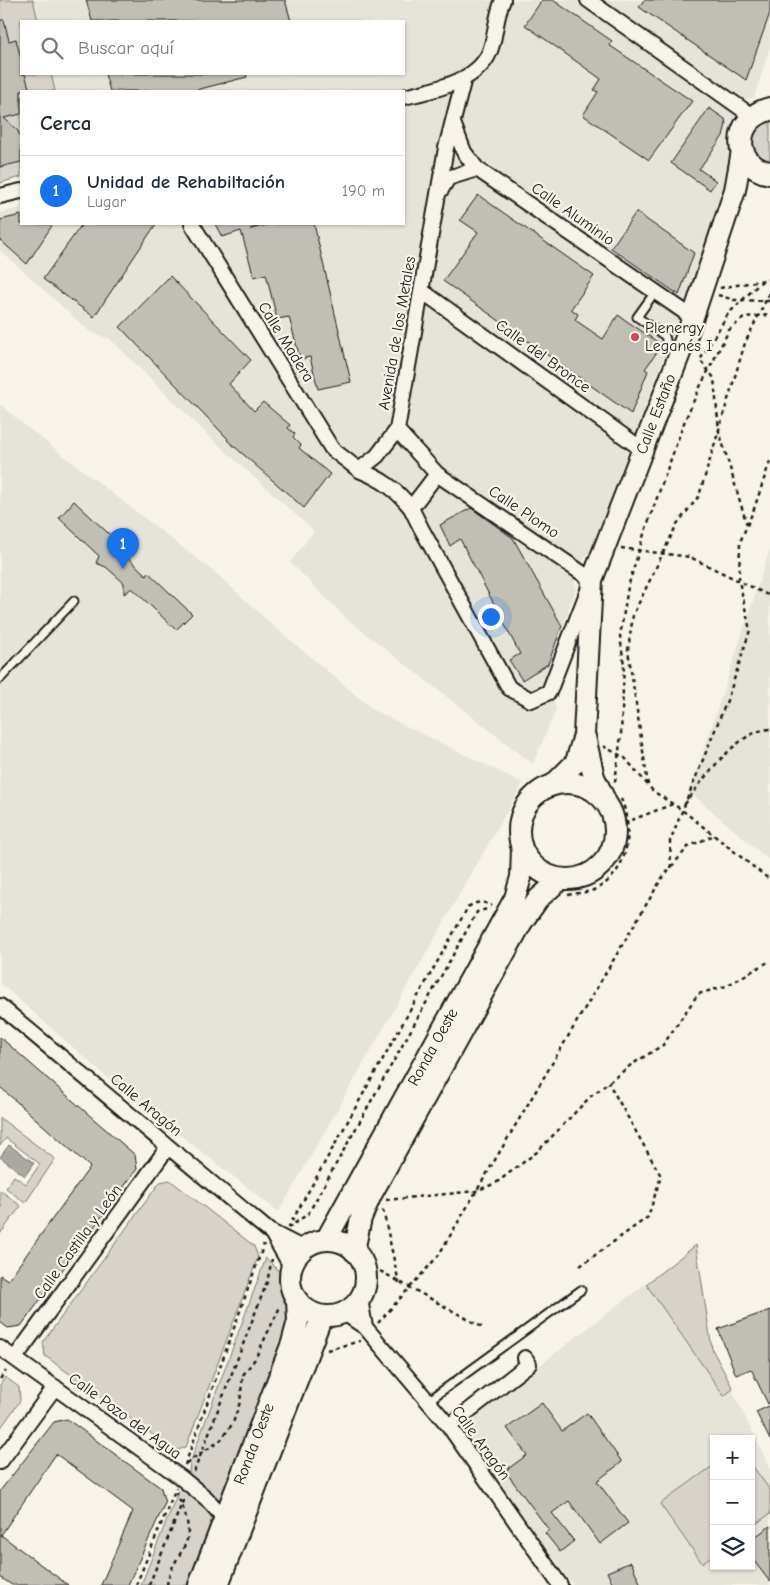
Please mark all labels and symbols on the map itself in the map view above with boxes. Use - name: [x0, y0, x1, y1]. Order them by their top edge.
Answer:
- street label: Calle Aluminio: [528, 179, 618, 249]
- street label: Avenida de los Metales: [375, 254, 419, 411]
- street label: Calle Madera: [254, 299, 318, 385]
- street label: Calle del Bronce: [492, 316, 594, 396]
- place label: Plenergy Leganés I: [645, 319, 713, 355]
- marker: Plenergy Leganés I: [629, 331, 641, 343]
- street label: Calle Estaño: [632, 371, 680, 457]
- street label: Calle Plomo: [485, 482, 563, 542]
- pin: 1: [107, 528, 139, 569]
- your location: [478, 604, 504, 630]
- street label: Ronda Oeste: [404, 1005, 462, 1089]
- street label: Calle Aragón: [107, 1070, 185, 1140]
- street label: Calle Castilla y León: [30, 1181, 126, 1303]
- street label: Calle Pozo del Agua: [65, 1369, 185, 1463]
- street label: Ronda Oeste: [230, 1401, 278, 1487]
- street label: Calle Aragón: [448, 1402, 514, 1484]

